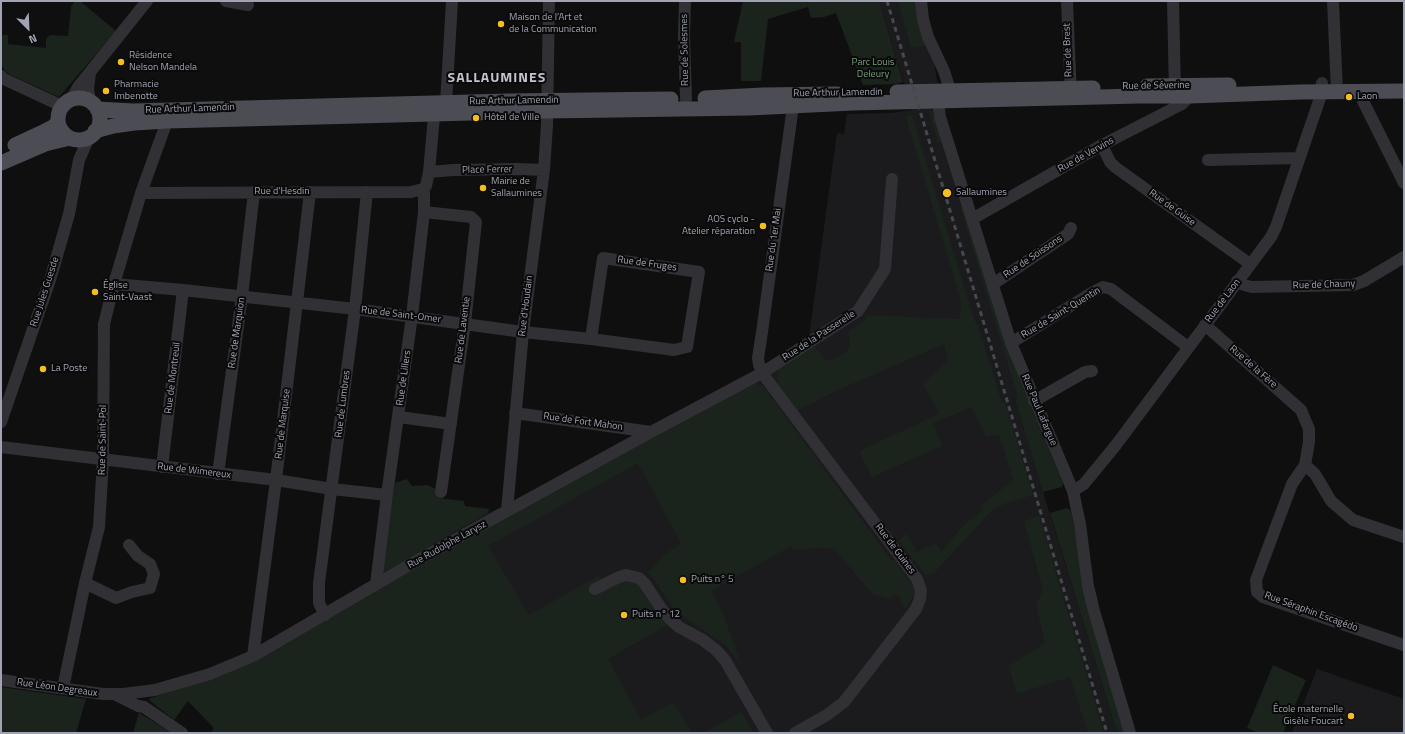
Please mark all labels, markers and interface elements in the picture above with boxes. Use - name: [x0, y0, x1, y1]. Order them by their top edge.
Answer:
- north arrow: [8, 8, 48, 48]
- place label: Maison de l’Art et de la Communication: [509, 12, 597, 36]
- street label: Rue de Solesmes: [678, 14, 692, 86]
- marker: Maison de l’Art et de la Communication: [496, 19, 506, 29]
- street label: Rue de Brest: [1061, 23, 1075, 77]
- text: N: [26, 30, 40, 48]
- place label: Résidence Nelson Mandela: [129, 50, 197, 74]
- marker: Résidence Nelson Mandela: [116, 57, 126, 67]
- park label: Parc Louis Deleury: [852, 57, 894, 80]
- district label: SALLAUMINES: [448, 71, 546, 87]
- place label: Pharmacie Imbenotte: [114, 79, 159, 102]
- street label: Rue de Séverine: [1122, 79, 1190, 93]
- marker: Pharmacie Imbenotte: [101, 86, 111, 96]
- street label: Rue Arthur Lamendin: [793, 86, 883, 100]
- place label: Laon: [1357, 91, 1377, 103]
- marker: Laon: [1344, 92, 1354, 102]
- street label: Rue Arthur Lamendin: [469, 94, 559, 108]
- street label: Rue Arthur Lamendin: [145, 101, 235, 117]
- place label: Hôtel de Ville: [484, 112, 539, 124]
- marker: Hôtel de Ville: [471, 113, 481, 123]
- street label: Rue de Vervins: [1056, 135, 1116, 175]
- street label: Place Ferrer: [462, 164, 512, 176]
- place label: Mairie de Sallaumines: [491, 176, 542, 200]
- marker: Mairie de Sallaumines: [478, 183, 488, 193]
- street label: Rue d'Hesdin: [254, 186, 310, 198]
- marker: Sallaumines: [941, 187, 953, 199]
- place label: Sallaumines: [956, 187, 1007, 199]
- street label: Rue de Guise: [1146, 187, 1198, 229]
- street label: Rue du 1er Mai: [764, 208, 784, 272]
- place label: AOS cyclo - Atelier réparation: [682, 214, 755, 238]
- marker: AOS cyclo - Atelier réparation: [758, 221, 768, 231]
- street label: Rue de Soissons: [1001, 233, 1065, 281]
- street label: Rue de Fruges: [617, 254, 677, 274]
- street label: Rue Jules Guesde: [28, 256, 62, 328]
- street label: Rue d'Houdain: [516, 275, 536, 337]
- street label: Rue de Laon: [1203, 277, 1243, 325]
- street label: Rue de Chauny: [1293, 278, 1355, 292]
- place label: Église Saint-Vaast: [103, 280, 152, 304]
- street label: Rue de Saint-Quentin: [1019, 285, 1103, 341]
- marker: Église Saint-Vaast: [90, 287, 100, 297]
- street label: Rue de Laventie: [453, 296, 473, 364]
- street label: Rue de Marquion: [226, 297, 248, 369]
- street label: Rue de Saint-Omer: [360, 304, 442, 326]
- street label: Rue de la Passerelle: [780, 308, 858, 364]
- street label: Rue de Montreuil: [163, 342, 183, 414]
- street label: Rue de la Fère: [1227, 343, 1279, 391]
- street label: Rue de Lillers: [394, 349, 414, 407]
- place label: La Poste: [51, 363, 87, 375]
- marker: La Poste: [38, 364, 48, 374]
- street label: Rue de Lumbres: [333, 370, 353, 438]
- street label: Rue Paul Lafargue: [1019, 372, 1059, 448]
- street label: Rue de Marquise: [273, 388, 293, 460]
- street label: Rue de Saint-Pol: [96, 405, 110, 475]
- street label: Rue de Fort Mahon: [542, 410, 624, 434]
- street label: Rue de Wimereux: [157, 461, 231, 481]
- street label: Rue Rudolphe Larysz: [406, 518, 488, 572]
- street label: Rue de Guines: [872, 521, 918, 577]
- place label: Puits n° 5: [691, 574, 734, 586]
- marker: Puits n° 5: [678, 575, 688, 585]
- street label: Rue Séraphin Escagédo: [1263, 590, 1359, 634]
- place label: Puits n° 12: [632, 609, 680, 621]
- marker: Puits n° 12: [619, 610, 629, 620]
- street label: Rue Léon Degreaux: [16, 676, 98, 700]
- place label: École maternelle Gisèle Foucart: [1273, 704, 1343, 728]
- marker: École maternelle Gisèle Foucart: [1346, 711, 1356, 721]

